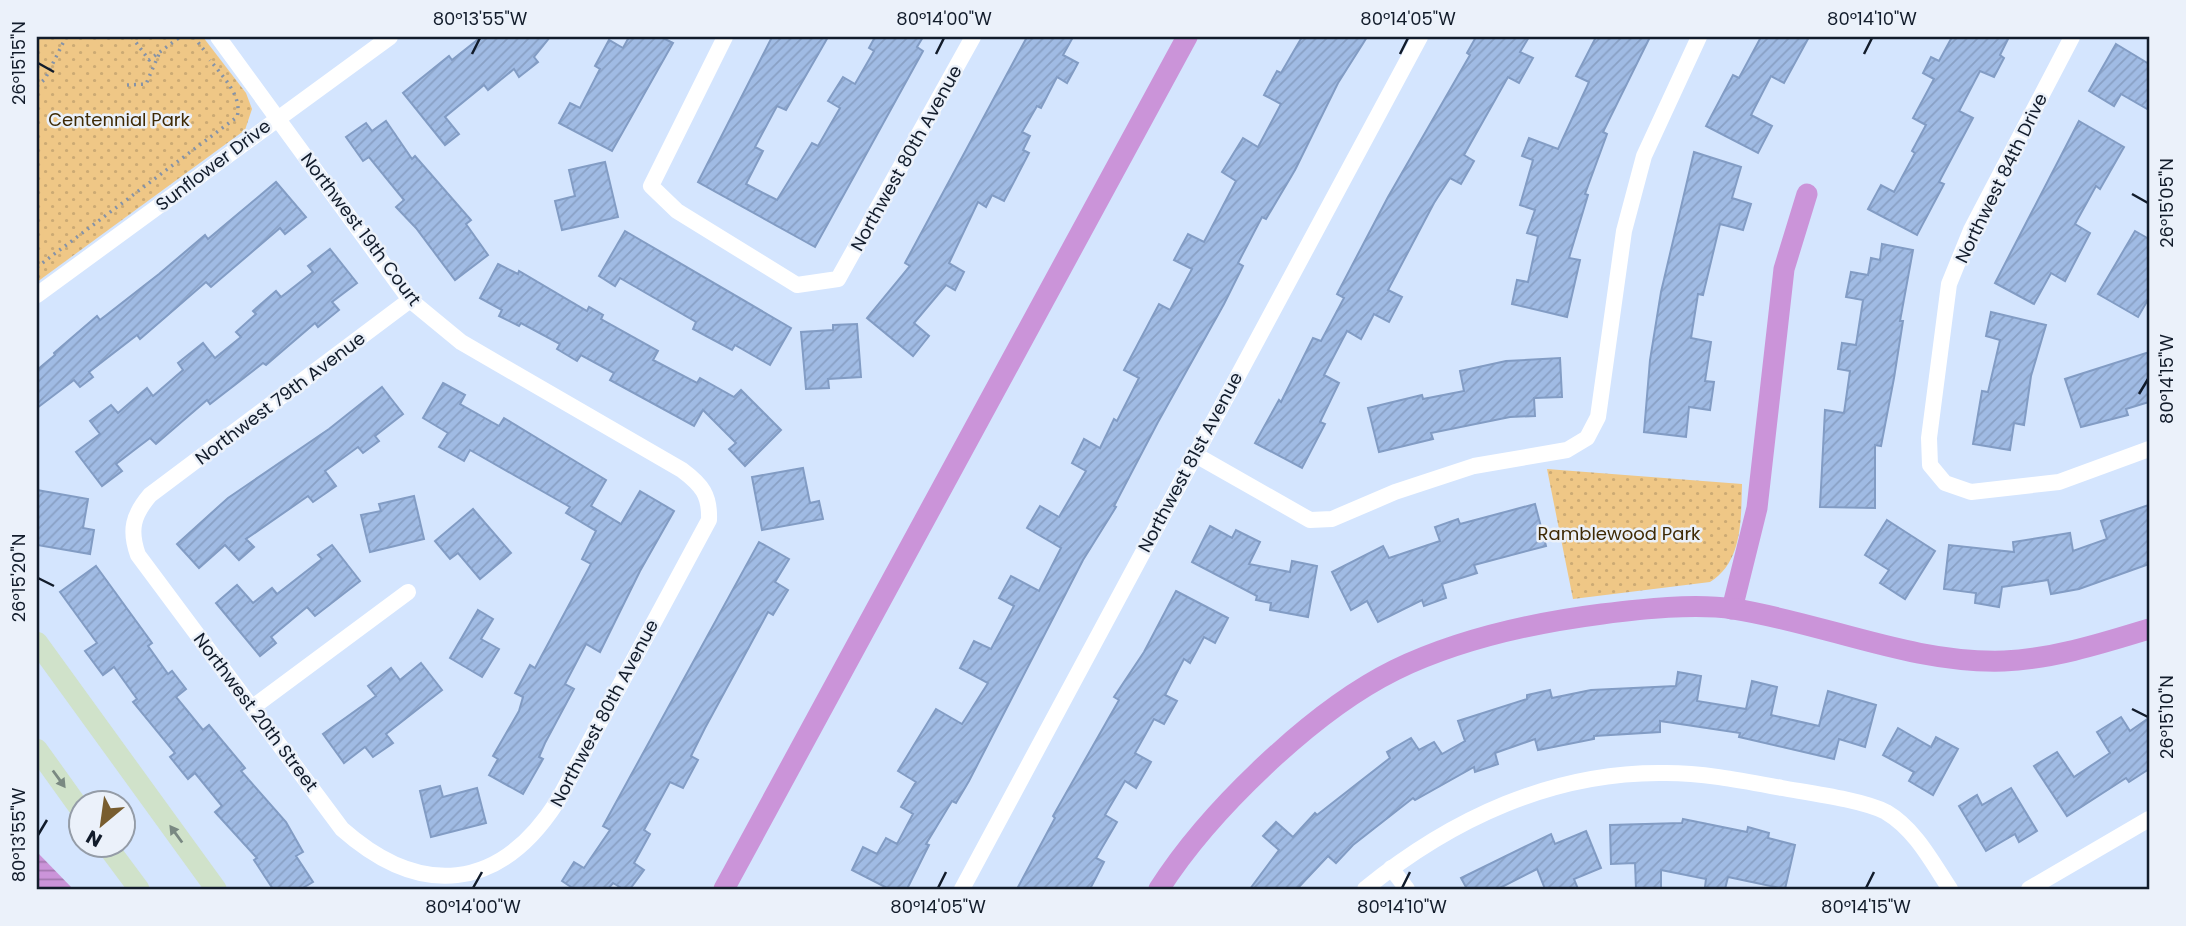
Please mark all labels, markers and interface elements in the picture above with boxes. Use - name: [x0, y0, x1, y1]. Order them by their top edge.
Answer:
- text: 80°13'55"W: [433, 6, 528, 31]
- text: 80°14'00"W: [896, 6, 992, 31]
- text: 80°14'05"W: [1360, 6, 1456, 31]
- text: 80°14'10"W: [1827, 6, 1917, 31]
- text: 26°15'15"N: [6, 21, 31, 105]
- street label: Northwest 80th Avenue: [844, 61, 968, 255]
- street label: Northwest 84th Drive: [1949, 89, 2053, 267]
- park label: Centennial Park: [48, 107, 191, 132]
- street label: Sunflower Drive: [150, 113, 276, 217]
- street label: Northwest 19th Court: [295, 147, 427, 311]
- text: 26°15'05"N: [2154, 158, 2179, 248]
- street label: Northwest 79th Avenue: [190, 326, 370, 470]
- text: 80°14'15"W: [2154, 334, 2179, 424]
- street label: Northwest 81st Avenue: [1132, 367, 1248, 557]
- park label: Ramblewood Park: [1538, 521, 1701, 546]
- text: 26°15'20"N: [6, 534, 31, 622]
- street label: Northwest 80th Avenue: [544, 615, 664, 811]
- street label: Northwest 20th Street: [188, 627, 324, 797]
- text: 26°15'10"N: [2154, 675, 2179, 759]
- one-way arrow: [51, 770, 65, 788]
- text: 80°13'55"W: [6, 787, 31, 882]
- north arrow: [66, 790, 136, 860]
- text: N: [81, 823, 107, 854]
- one-way arrow: [169, 825, 183, 843]
- text: 80°14'00"W: [425, 894, 521, 919]
- text: 80°14'05"W: [890, 894, 986, 919]
- text: 80°14'10"W: [1357, 894, 1447, 919]
- text: 80°14'15"W: [1821, 894, 1911, 919]

